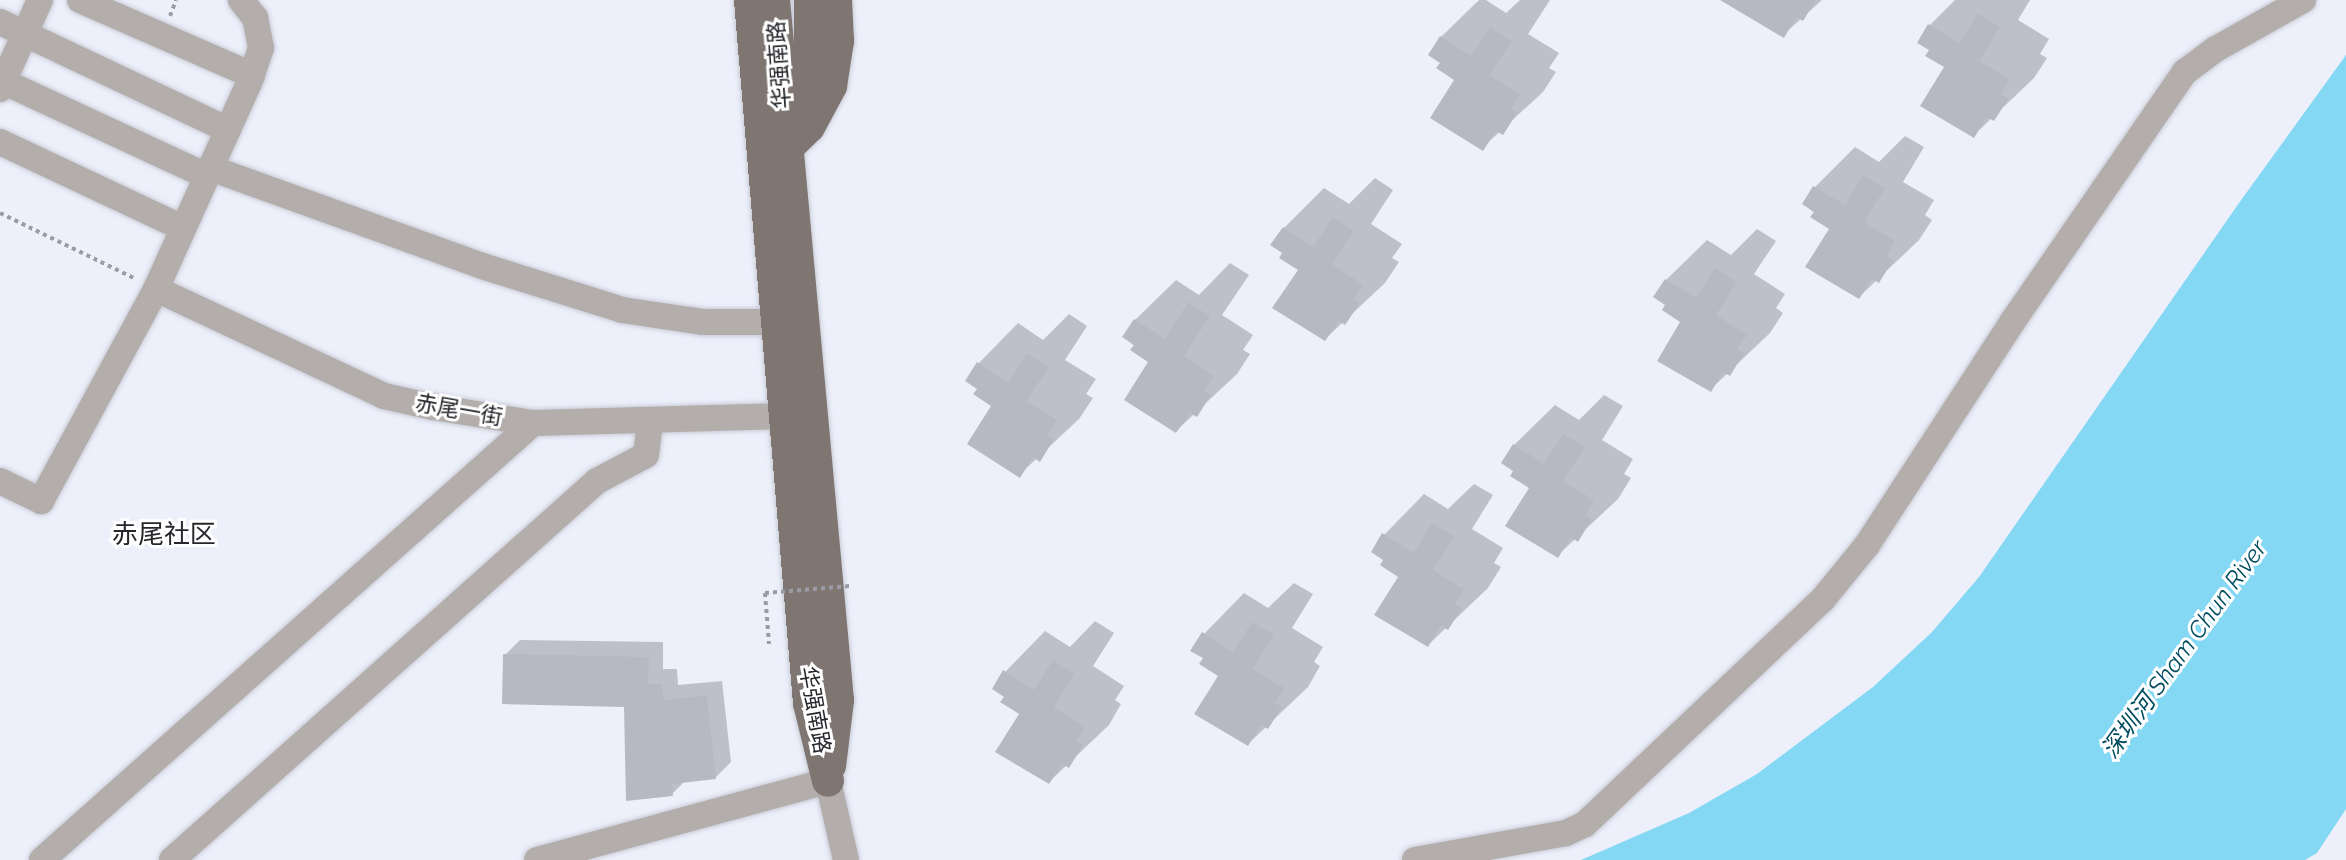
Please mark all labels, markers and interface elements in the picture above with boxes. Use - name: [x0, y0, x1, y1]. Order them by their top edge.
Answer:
- street label: 华强南路: [763, 20, 795, 110]
- street label: 赤尾一街: [413, 389, 505, 431]
- district label: 赤尾社区: [112, 519, 216, 551]
- water label: 深圳河 Sham Chun River: [2095, 535, 2273, 763]
- street label: 华强南路: [794, 664, 836, 756]

